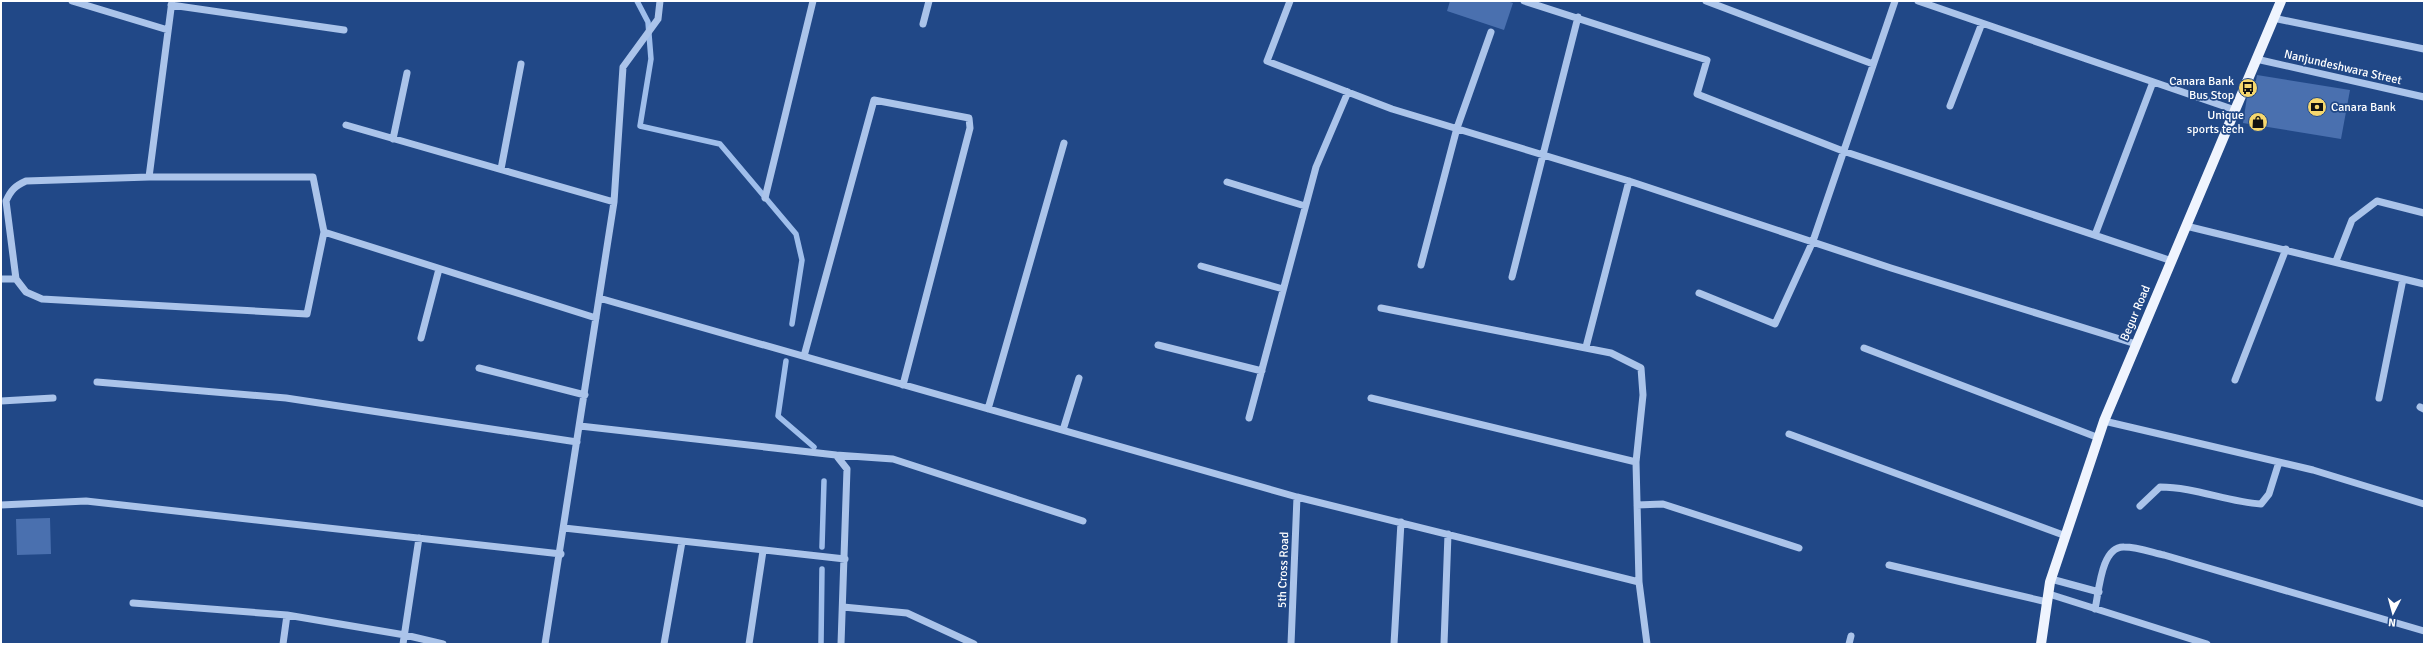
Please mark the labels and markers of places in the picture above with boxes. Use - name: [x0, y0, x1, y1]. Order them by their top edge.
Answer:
- place label: Canara Bank Bus Stop: [2169, 74, 2234, 103]
- bus stop icon: Canara Bank Bus Stop: [2237, 77, 2259, 99]
- bank icon: Canara Bank: [2306, 96, 2328, 118]
- place label: Canara Bank: [2331, 100, 2396, 115]
- place label: Unique sports tech: [2187, 108, 2244, 137]
- shop icon: Unique sports tech: [2247, 111, 2269, 133]

